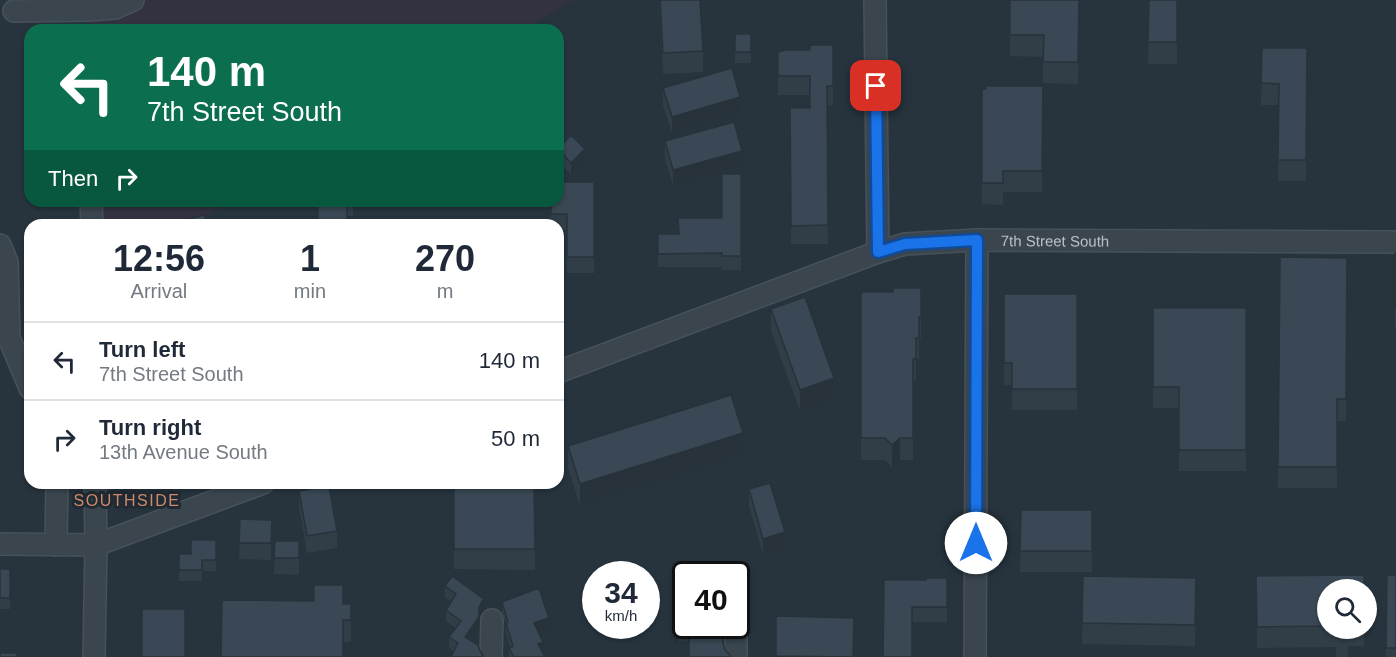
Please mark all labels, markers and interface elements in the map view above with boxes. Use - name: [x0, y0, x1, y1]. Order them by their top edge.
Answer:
- icon: left: [48, 48, 126, 126]
- text: 140 m: [147, 48, 266, 95]
- pin: [850, 60, 901, 111]
- icon: arrive: [859, 69, 892, 102]
- text: 7th Street South: [147, 97, 342, 127]
- icon: right: [110, 162, 143, 195]
- text: Then: [48, 166, 98, 191]
- street label: 7th Street South: [1001, 232, 1109, 249]
- text: 12:56: [113, 238, 205, 279]
- text: 1: [300, 238, 320, 279]
- text: 270: [415, 238, 475, 279]
- text: Arrival: [131, 280, 187, 302]
- text: min: [294, 280, 326, 302]
- text: m: [437, 280, 453, 302]
- text: Turn left: [99, 337, 185, 362]
- icon: left: [48, 345, 81, 378]
- text: 140 m: [479, 348, 540, 373]
- text: 7th Street South: [99, 363, 244, 385]
- text: Turn right: [99, 415, 201, 440]
- icon: right: [48, 423, 81, 456]
- text: 50 m: [491, 426, 540, 451]
- text: 13th Avenue South: [99, 441, 268, 463]
- district label: SOUTHSIDE: [74, 492, 180, 509]
- position arrow: [944, 511, 1008, 575]
- speed limit sign: 40: [672, 561, 750, 639]
- text: 34: [604, 576, 638, 609]
- map controls: [1317, 579, 1377, 639]
- button: search: [1317, 579, 1377, 639]
- text: km/h: [605, 607, 637, 624]

